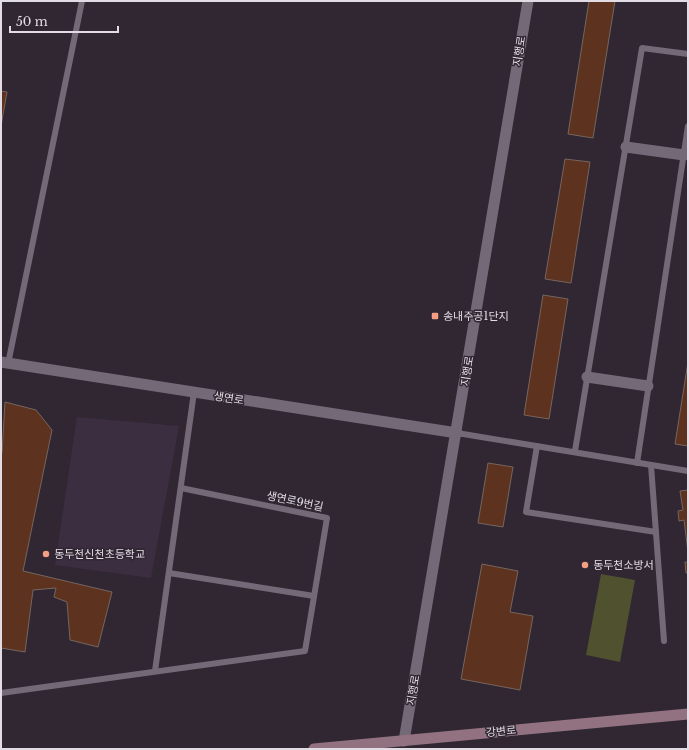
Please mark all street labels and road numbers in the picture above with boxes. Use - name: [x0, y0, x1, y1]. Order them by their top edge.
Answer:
- street label: 지행로: [510, 35, 528, 67]
- street label: 지행로: [458, 355, 476, 387]
- street label: 생연로: [213, 389, 245, 407]
- street label: 생연로9번길: [265, 488, 325, 514]
- street label: 지행로: [403, 674, 423, 706]
- street label: 강변로: [485, 723, 517, 739]

